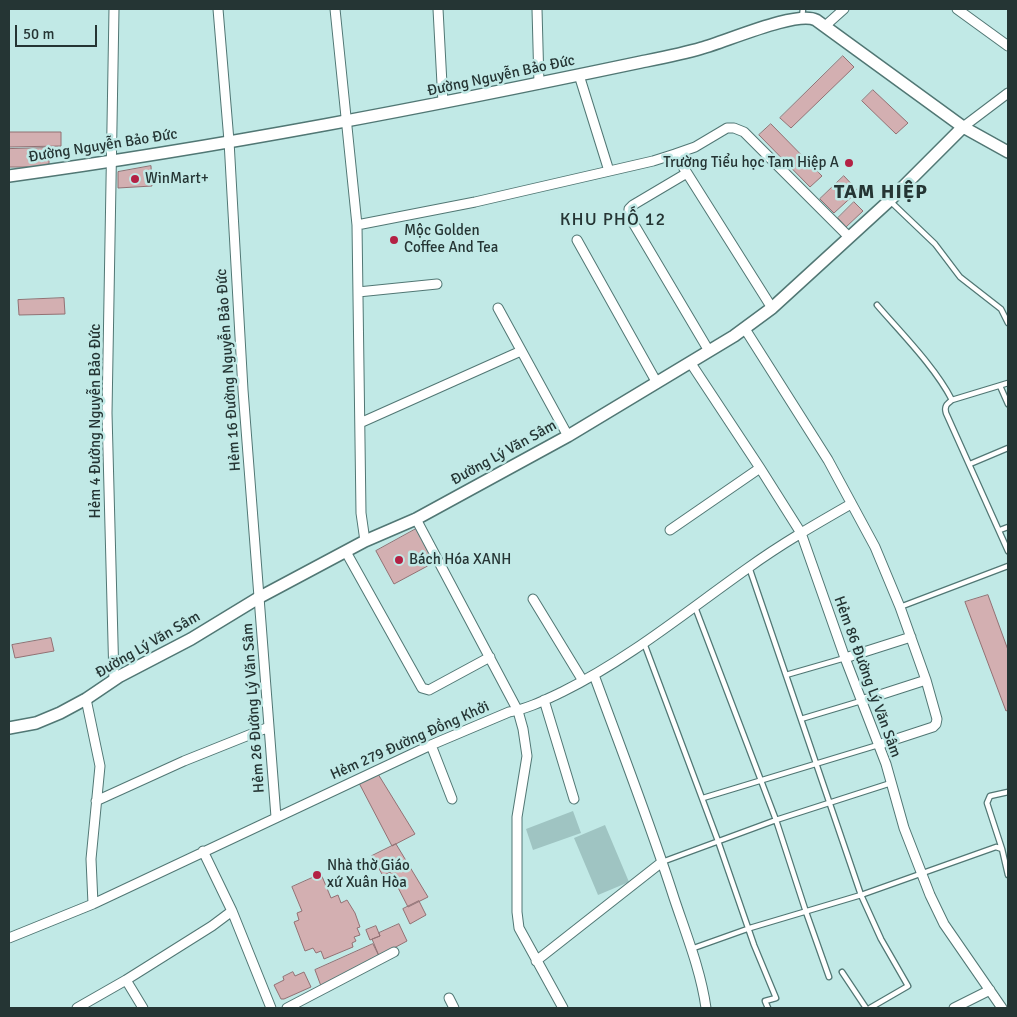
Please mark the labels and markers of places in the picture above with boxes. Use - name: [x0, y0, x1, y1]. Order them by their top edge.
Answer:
- place label: Trường Tiểu học Tam Hiệp A: [663, 154, 839, 172]
- marker: Trường Tiểu học Tam Hiệp A: [843, 157, 855, 169]
- place label: WinMart+: [145, 170, 209, 188]
- marker: WinMart+: [129, 173, 141, 185]
- place label: Mộc Golden Coffee And Tea: [404, 222, 498, 257]
- marker: Mộc Golden Coffee And Tea: [388, 234, 400, 246]
- place label: Bách Hóa XANH: [409, 551, 511, 569]
- marker: Bách Hóa XANH: [393, 554, 405, 566]
- place label: Nhà thờ Giáo xứ Xuân Hòa: [327, 857, 410, 892]
- marker: Nhà thờ Giáo xứ Xuân Hòa: [311, 869, 323, 881]

